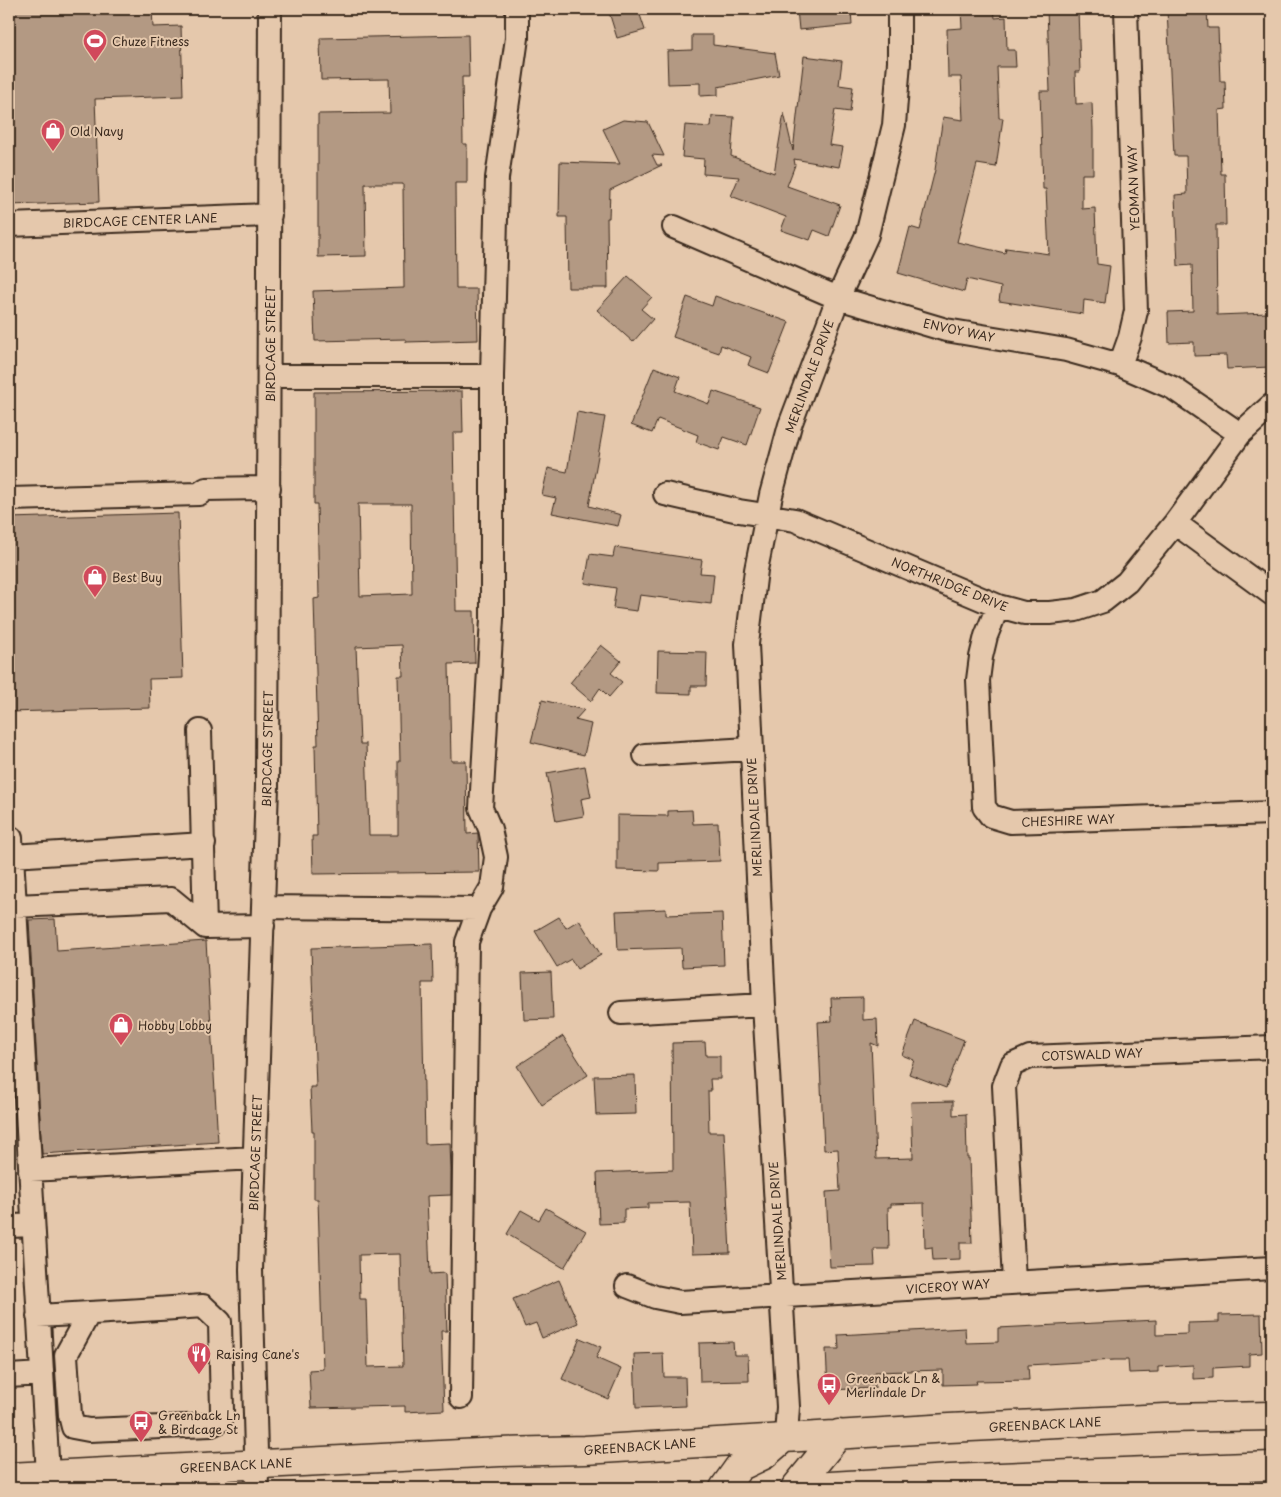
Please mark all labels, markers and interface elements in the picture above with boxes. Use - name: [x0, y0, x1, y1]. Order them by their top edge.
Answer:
- sports icon: Chuze Fitness: [82, 28, 108, 62]
- place label: Chuze Fitness: [112, 32, 190, 50]
- shop icon: Old Navy: [40, 118, 66, 152]
- place label: Old Navy: [70, 122, 124, 140]
- street label: YEOMAN WAY: [1122, 144, 1143, 231]
- street label: BIRDCAGE CENTER LANE: [62, 208, 218, 232]
- street label: BIRDCAGE STREET: [261, 285, 279, 402]
- street label: ENVOY WAY: [922, 314, 997, 346]
- street label: MERLINDALE DRIVE: [780, 317, 838, 435]
- street label: NORTHRIDGE DRIVE: [889, 552, 1011, 616]
- shop icon: Best Buy: [82, 564, 108, 598]
- place label: Best Buy: [112, 568, 162, 586]
- street label: BIRDCAGE STREET: [257, 690, 277, 807]
- street label: MERLINDALE DRIVE: [742, 757, 766, 877]
- street label: CHESHIRE WAY: [1021, 809, 1115, 831]
- shop icon: Hobby Lobby: [108, 1012, 134, 1046]
- place label: Hobby Lobby: [138, 1016, 212, 1034]
- street label: COTSWALD WAY: [1041, 1043, 1143, 1065]
- street label: BIRDCAGE STREET: [244, 1094, 266, 1212]
- street label: MERLINDALE DRIVE: [764, 1161, 790, 1281]
- street label: VICEROY WAY: [905, 1274, 991, 1298]
- restaurant icon: Raising Cane's: [186, 1341, 212, 1375]
- place label: Raising Cane's: [216, 1345, 300, 1363]
- place label: Greenback Ln & Merlindale Dr: [846, 1369, 940, 1401]
- bus stop icon: Greenback Ln & Merlindale Dr: [816, 1372, 842, 1406]
- place label: Greenback Ln & Birdcage St: [158, 1406, 240, 1438]
- bus stop icon: Greenback Ln & Birdcage St: [128, 1409, 154, 1443]
- street label: GREENBACK LANE: [988, 1412, 1102, 1436]
- street label: GREENBACK LANE: [583, 1433, 697, 1459]
- street label: GREENBACK LANE: [179, 1453, 293, 1477]

